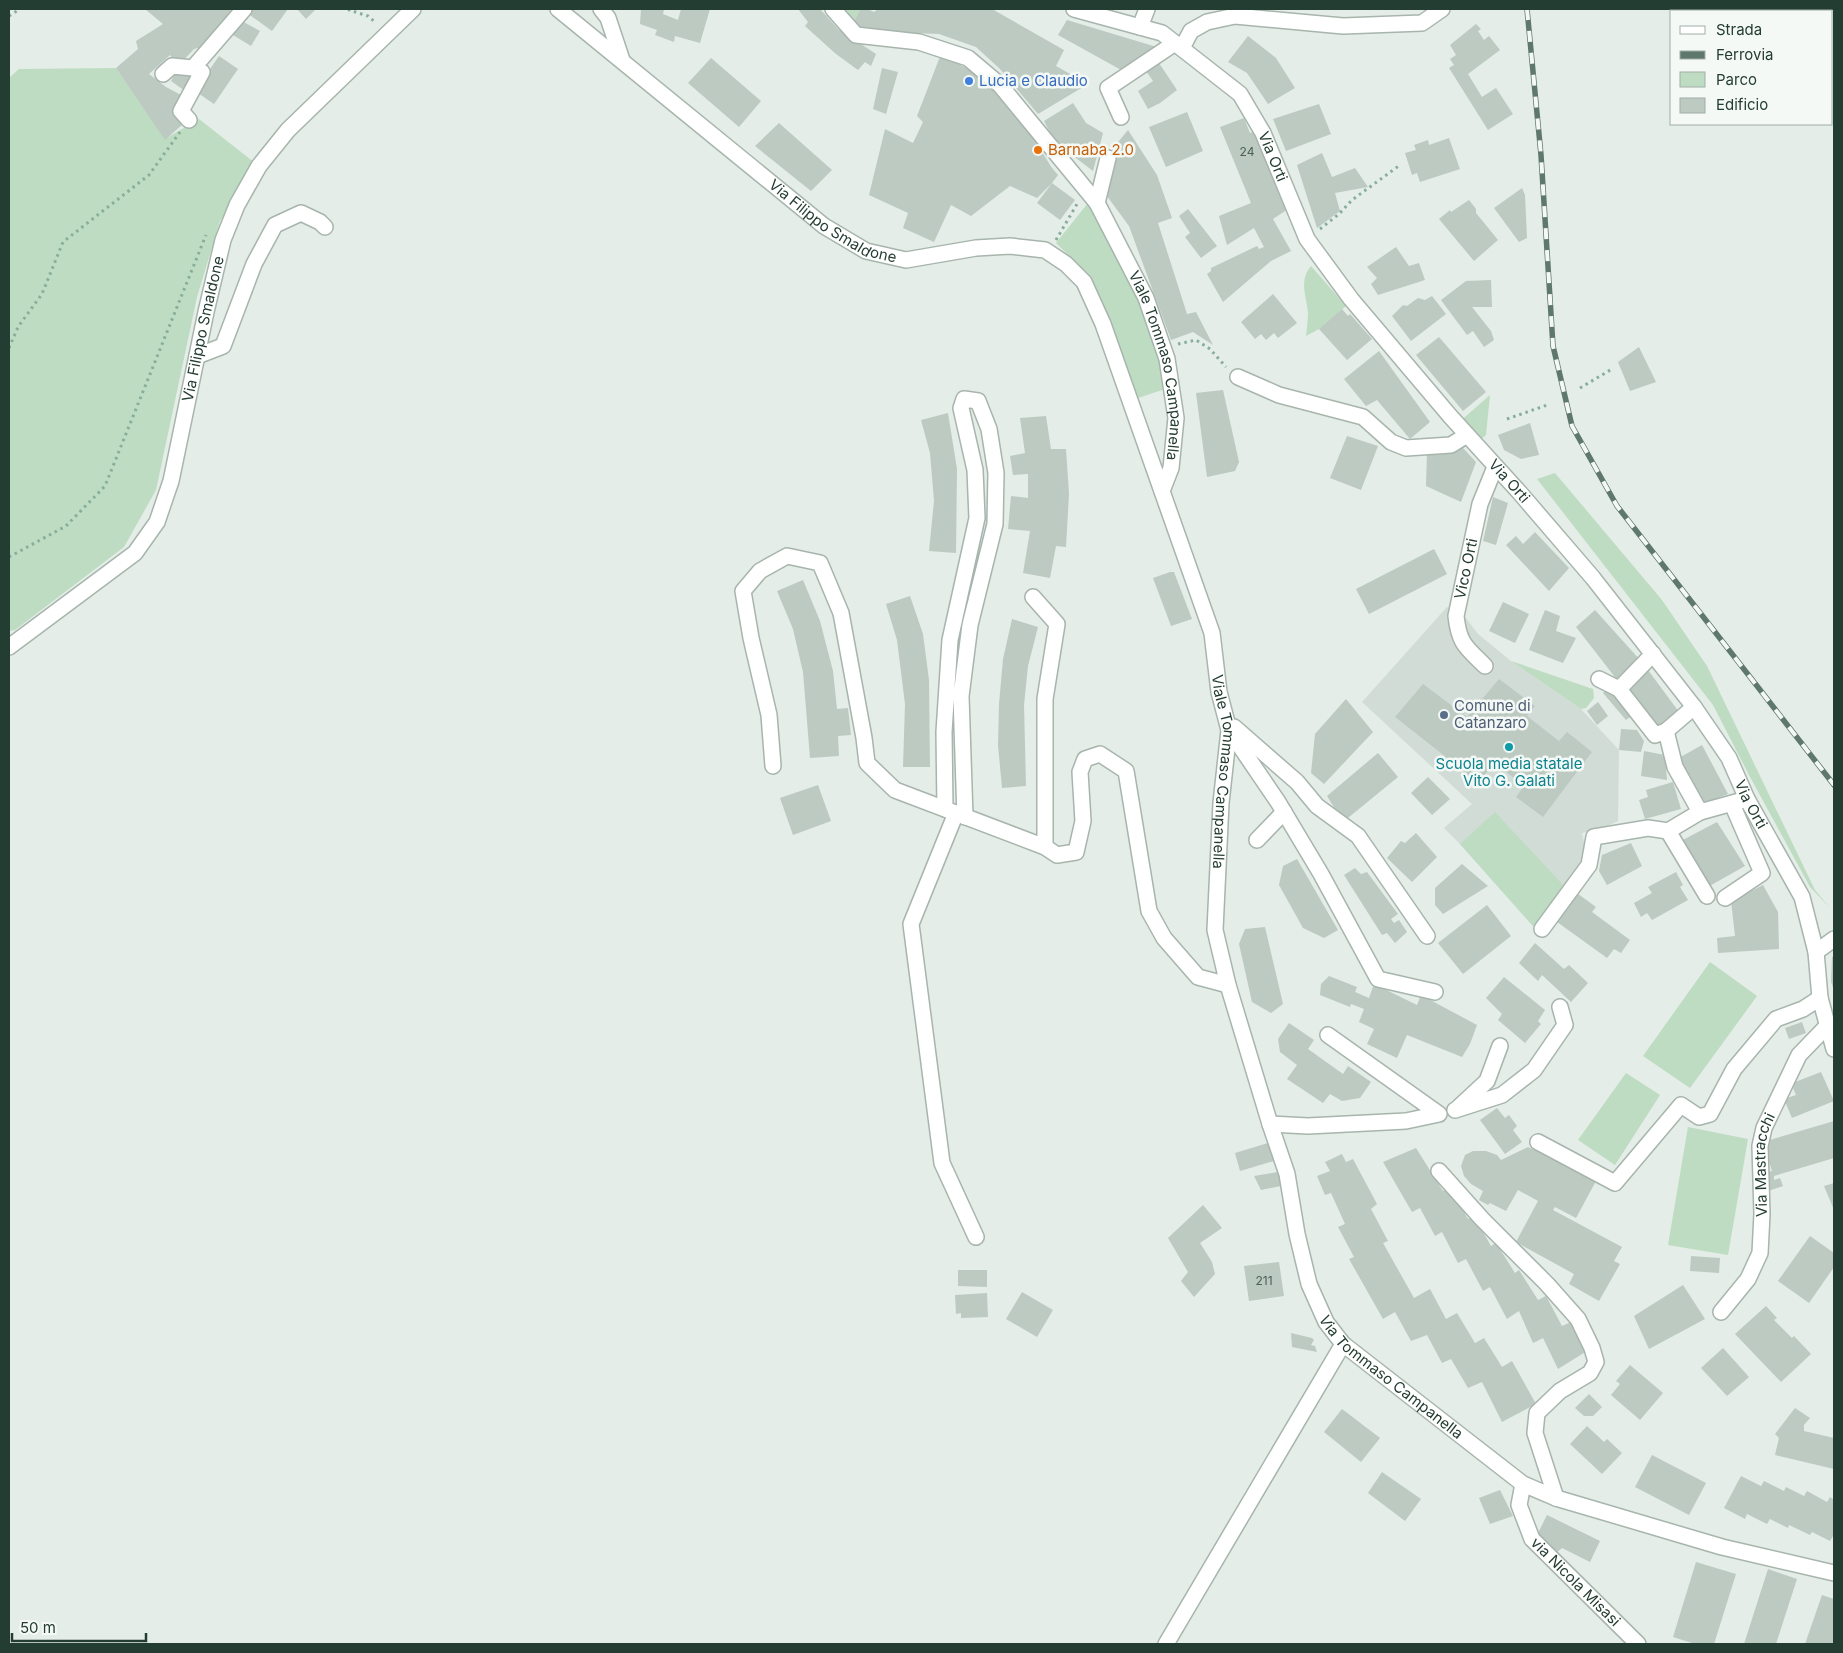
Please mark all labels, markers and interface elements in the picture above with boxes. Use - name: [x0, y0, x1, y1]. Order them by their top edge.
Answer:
- legend: [1670, 10, 1833, 125]
- text: Strada: [1716, 20, 1762, 39]
- text: Ferrovia: [1716, 45, 1773, 64]
- text: Parco: [1716, 70, 1757, 89]
- place label: Lucia e Claudio: [979, 71, 1088, 90]
- marker: Lucia e Claudio: [963, 75, 975, 87]
- text: Edificio: [1716, 95, 1768, 114]
- street label: Via Orti: [1254, 128, 1292, 184]
- place label: Barnaba 2.0: [1048, 140, 1134, 159]
- marker: Barnaba 2.0: [1032, 144, 1044, 156]
- house number: 24: [1240, 144, 1255, 159]
- street label: Via Filippo Smaldone: [765, 175, 899, 267]
- street label: Via Filippo Smaldone: [178, 254, 228, 403]
- street label: Viale Tommaso Campanella: [1125, 267, 1186, 461]
- street label: Via Orti: [1485, 455, 1534, 507]
- street label: Vico Orti: [1450, 537, 1481, 601]
- street label: Viale Tommaso Campanella: [1208, 674, 1239, 869]
- place label: Comune di Catanzaro: [1454, 696, 1531, 732]
- marker: Comune di Catanzaro: [1438, 709, 1450, 721]
- marker: Scuola media statale Vito G. Galati: [1503, 741, 1515, 753]
- place label: Scuola media statale Vito G. Galati: [1436, 754, 1582, 790]
- street label: Via Orti: [1731, 777, 1772, 832]
- street label: Via Mastracchi: [1749, 1109, 1779, 1217]
- house number: 211: [1255, 1273, 1273, 1288]
- street label: Via Tommaso Campanella: [1315, 1312, 1467, 1443]
- street label: via Nicola Misasi: [1527, 1533, 1625, 1630]
- scale bar: [12, 1610, 146, 1642]
- text: 50 m: [20, 1618, 56, 1637]

